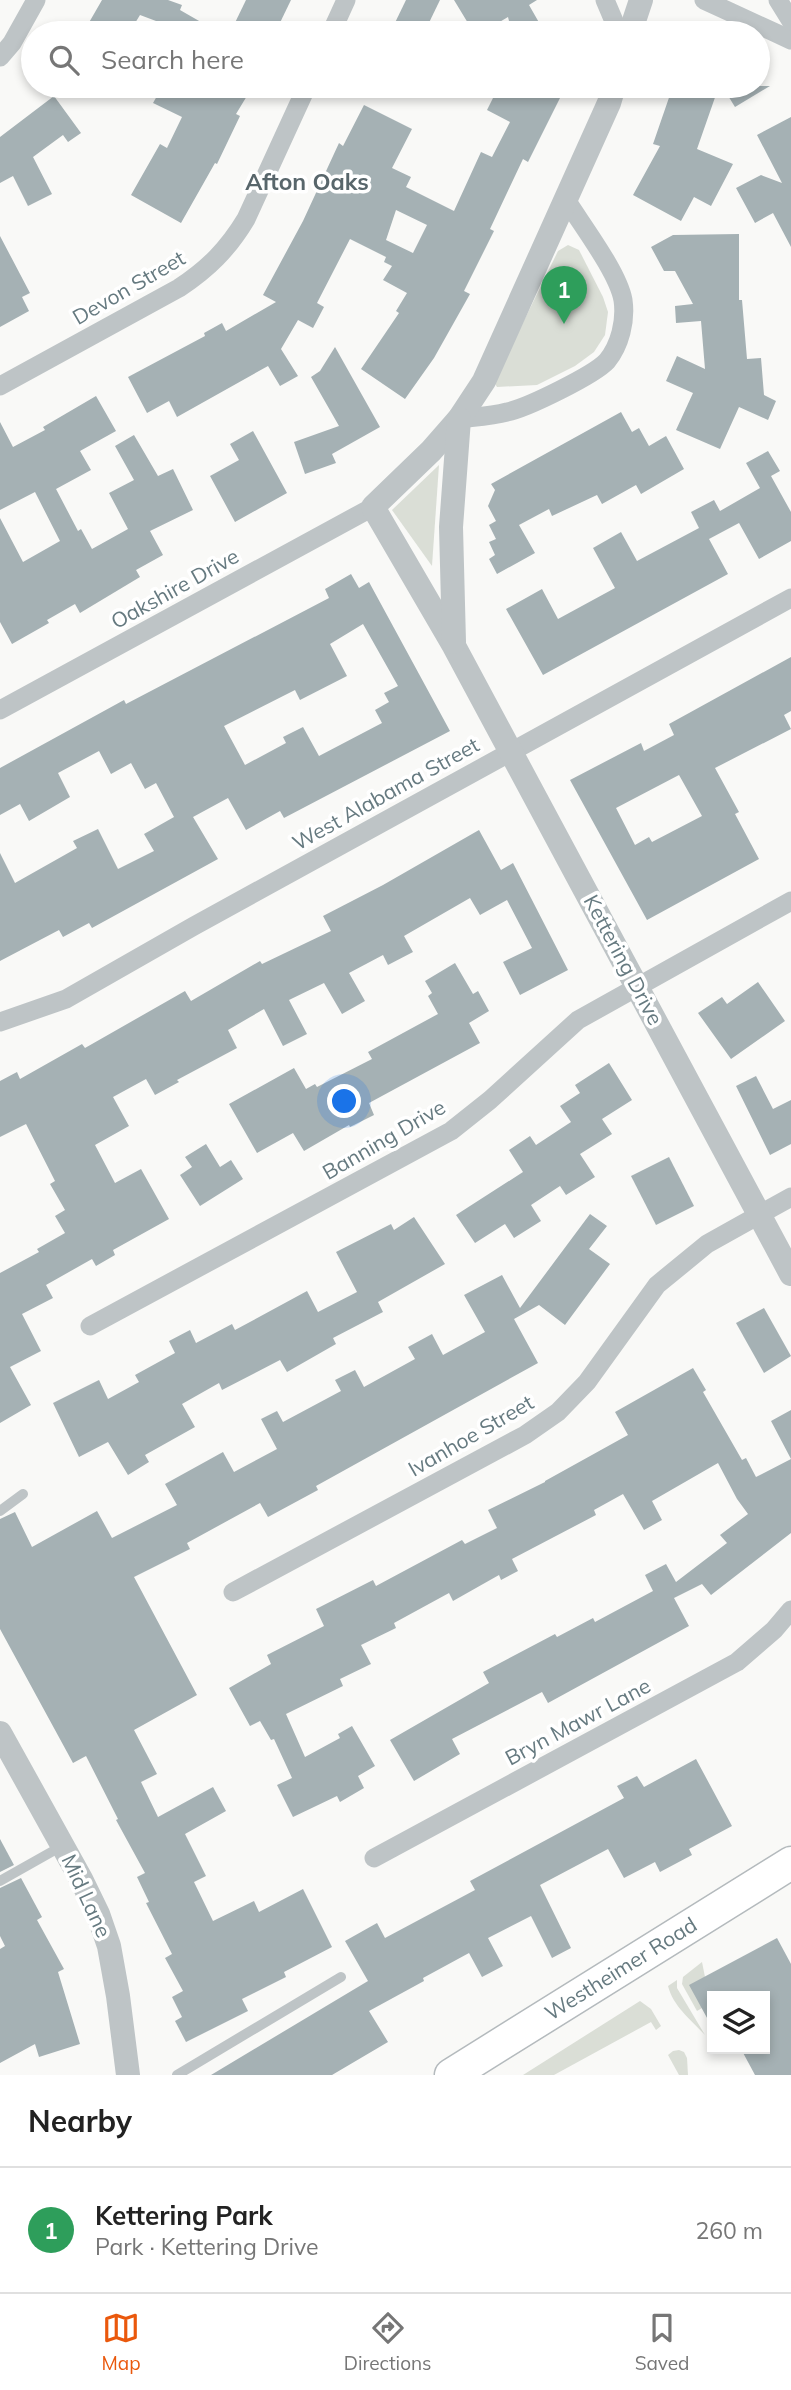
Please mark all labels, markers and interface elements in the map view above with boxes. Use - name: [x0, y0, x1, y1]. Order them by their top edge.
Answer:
- search box: [21, 21, 770, 98]
- icon: search: [45, 41, 83, 79]
- text: Search here: [101, 43, 244, 76]
- district label: Afton Oaks: [245, 167, 369, 196]
- street label: Devon Street: [68, 244, 189, 330]
- pin: 1: [541, 266, 587, 324]
- street label: Oakshire Drive: [106, 542, 243, 634]
- street label: West Alabama Street: [288, 731, 483, 855]
- street label: Kettering Drive: [579, 890, 669, 1029]
- your location: [327, 1084, 361, 1118]
- street label: Banning Drive: [317, 1093, 450, 1185]
- street label: Ivanhoe Street: [403, 1389, 538, 1482]
- street label: Bryn Mawr Lane: [500, 1672, 655, 1770]
- street label: Mid Lane: [56, 1850, 117, 1941]
- street label: Westheimer Road: [540, 1911, 701, 2025]
- map controls: [707, 1991, 770, 2054]
- button: layers: [707, 1991, 770, 2054]
- text: Nearby: [28, 2102, 132, 2140]
- text: Kettering Park: [95, 2199, 273, 2232]
- text: 1: [44, 2216, 58, 2245]
- text: 260 m: [695, 2216, 763, 2245]
- text: Park · Kettering Drive: [95, 2232, 318, 2261]
- tab: Map: [102, 2309, 141, 2375]
- tab: Directions: [344, 2309, 432, 2375]
- tab: Saved: [635, 2309, 689, 2375]

